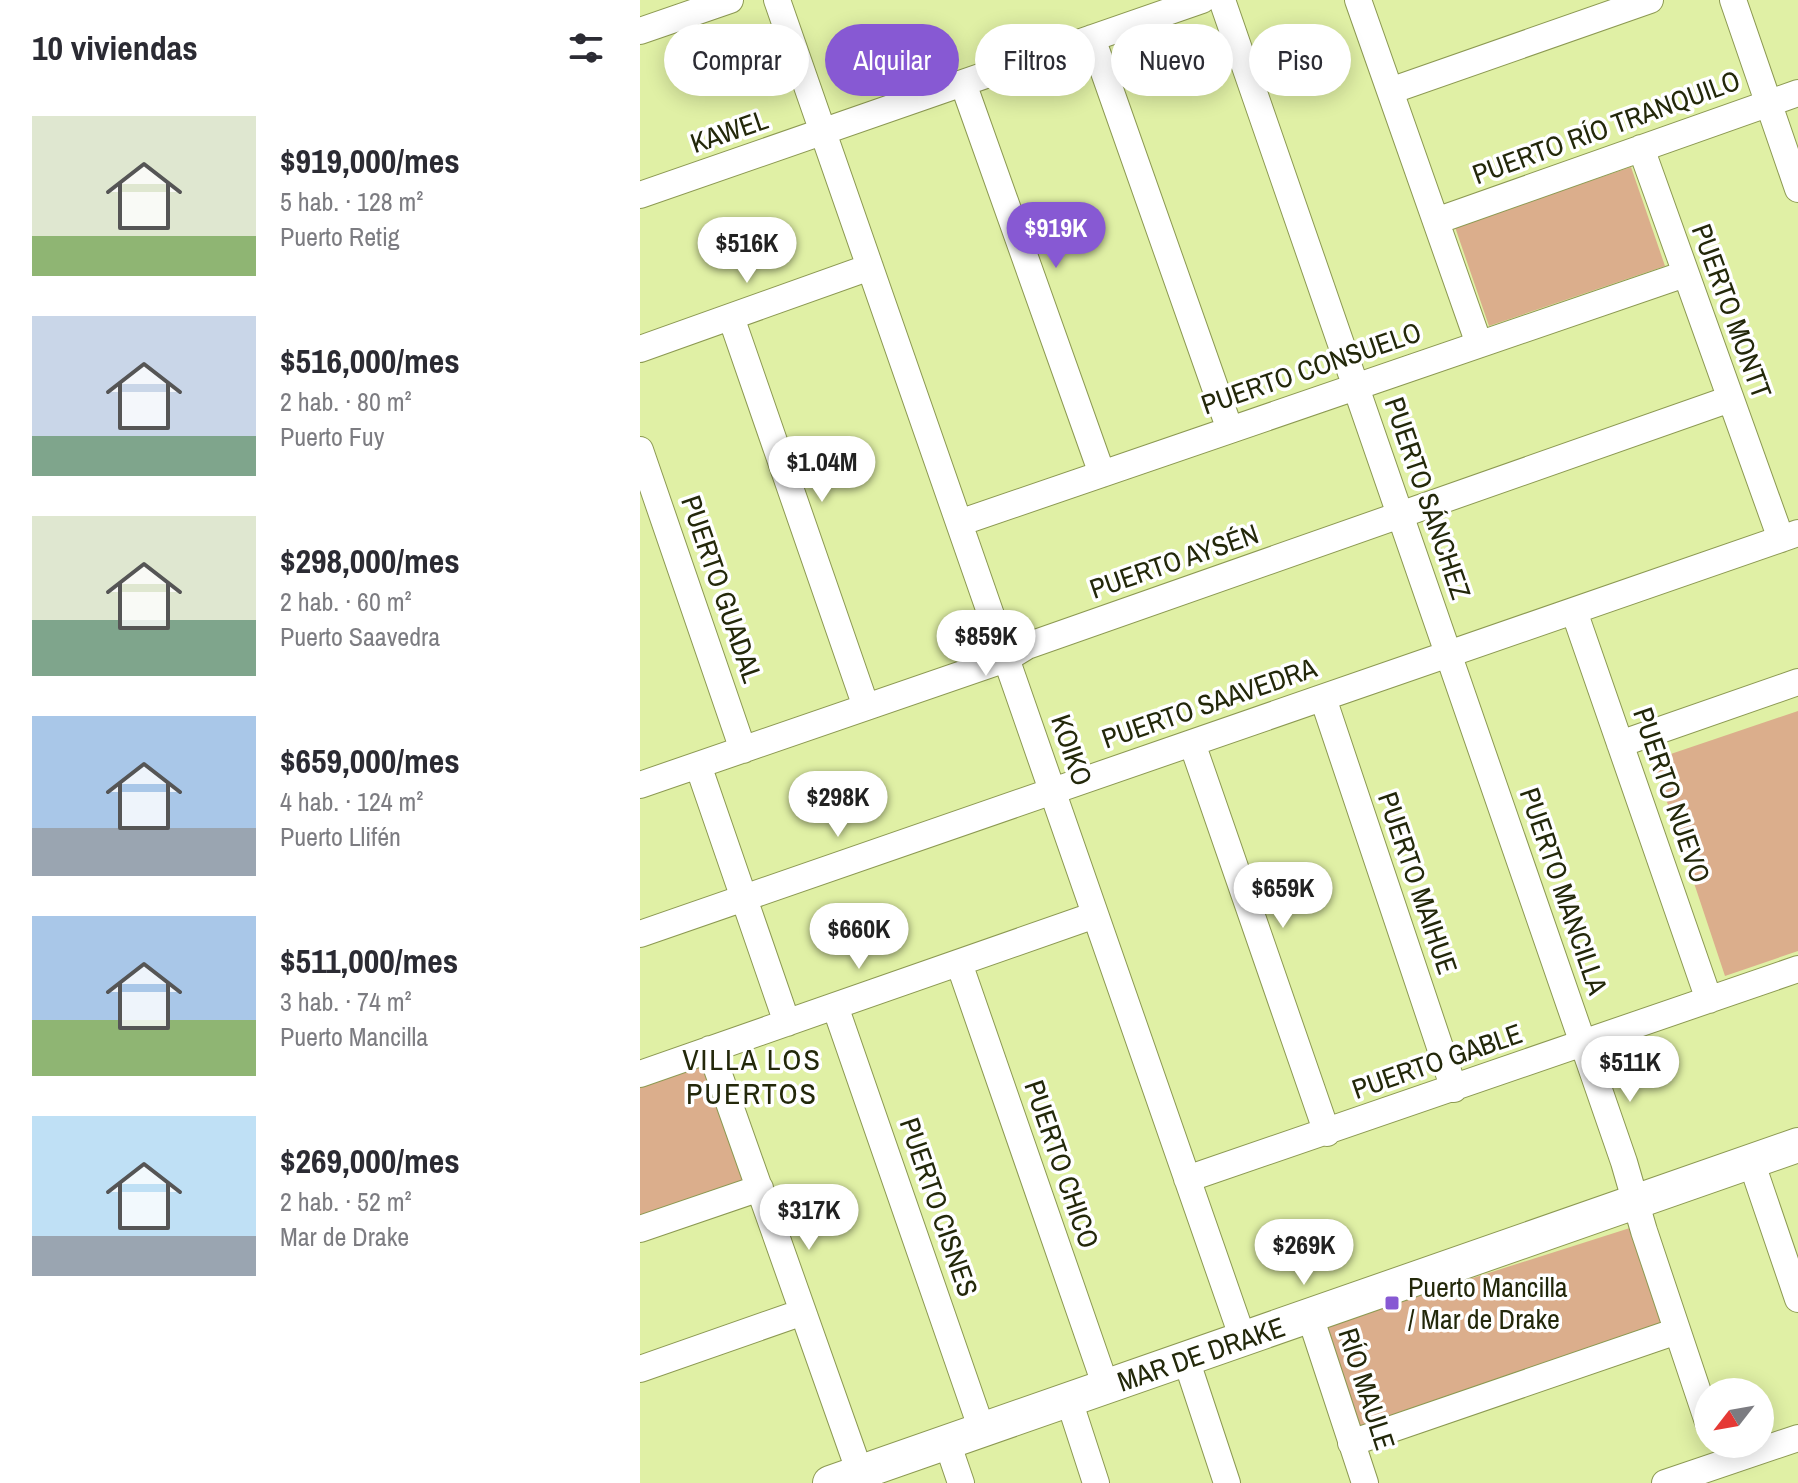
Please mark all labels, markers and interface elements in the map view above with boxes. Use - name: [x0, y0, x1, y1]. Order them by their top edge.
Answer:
- chip: Comprar: [664, 24, 809, 96]
- chip: Alquilar: [825, 24, 959, 96]
- chip: Filtros: [975, 24, 1095, 96]
- chip: Nuevo: [1111, 24, 1233, 96]
- chip: Piso: [1249, 24, 1351, 96]
- text: 10 viviendas: [32, 25, 198, 71]
- icon: filters: [564, 26, 608, 70]
- street label: PUERTO RÍO TRANQUILO: [1467, 61, 1745, 193]
- street label: KAWEL: [685, 100, 773, 162]
- text: $919,000/mes: [280, 138, 460, 184]
- icon: home: [96, 148, 192, 244]
- text: 5 hab. · 128 m²: [280, 184, 423, 219]
- pin: $919K: [1000, 202, 1112, 270]
- text: $919K: [1025, 210, 1087, 245]
- pin: $516K: [691, 217, 803, 285]
- text: Puerto Retig: [280, 219, 400, 254]
- street label: PUERTO MONTT: [1683, 219, 1781, 403]
- text: $516K: [716, 225, 778, 260]
- street label: PUERTO CONSUELO: [1196, 313, 1426, 423]
- text: $516,000/mes: [280, 338, 460, 384]
- icon: home: [96, 348, 192, 444]
- text: 2 hab. · 80 m²: [280, 384, 412, 419]
- street label: PUERTO SÁNCHEZ: [1376, 392, 1480, 604]
- text: Puerto Fuy: [280, 419, 384, 454]
- pin: $1.04M: [757, 436, 887, 504]
- text: $1.04M: [786, 444, 858, 479]
- street label: PUERTO GUADAL: [672, 490, 772, 688]
- street label: PUERTO AYSÉN: [1085, 514, 1263, 608]
- text: $298,000/mes: [280, 538, 460, 584]
- icon: home: [96, 548, 192, 644]
- text: 2 hab. · 60 m²: [280, 584, 412, 619]
- pin: $859K: [930, 610, 1042, 678]
- text: $859K: [955, 618, 1017, 653]
- text: Puerto Saavedra: [280, 619, 440, 654]
- street label: PUERTO SAAVEDRA: [1097, 648, 1322, 758]
- street label: PUERTO NUEVO: [1624, 702, 1720, 888]
- street label: KOIKO: [1042, 709, 1102, 791]
- text: $659,000/mes: [280, 738, 460, 784]
- icon: home: [96, 748, 192, 844]
- pin: $298K: [782, 771, 894, 839]
- text: $298K: [807, 779, 869, 814]
- street label: PUERTO MANCILLA: [1511, 783, 1617, 1000]
- text: 4 hab. · 124 m²: [280, 784, 423, 819]
- street label: PUERTO MAIHUE: [1369, 787, 1467, 979]
- text: Puerto Llifén: [280, 819, 401, 854]
- pin: $659K: [1227, 862, 1339, 930]
- text: $659K: [1252, 870, 1314, 905]
- pin: $660K: [803, 903, 915, 971]
- text: $660K: [828, 911, 890, 946]
- text: $511,000/mes: [280, 938, 458, 984]
- icon: home: [96, 948, 192, 1044]
- text: 3 hab. · 74 m²: [280, 984, 412, 1019]
- street label: PUERTO GABLE: [1347, 1014, 1527, 1108]
- text: Puerto Mancilla: [280, 1019, 428, 1054]
- pin: $511K: [1574, 1036, 1686, 1104]
- district label: VILLA LOS PUERTOS: [682, 1039, 822, 1113]
- text: $511K: [1599, 1044, 1661, 1079]
- street label: PUERTO CHICO: [1016, 1075, 1108, 1253]
- street label: PUERTO CISNES: [891, 1113, 987, 1301]
- text: $269,000/mes: [280, 1138, 460, 1184]
- icon: home: [96, 1148, 192, 1244]
- text: 2 hab. · 52 m²: [280, 1184, 412, 1219]
- pin: $317K: [753, 1184, 865, 1252]
- text: $317K: [778, 1192, 840, 1227]
- text: Mar de Drake: [280, 1219, 409, 1254]
- pin: $269K: [1248, 1219, 1360, 1287]
- text: $269K: [1273, 1227, 1335, 1262]
- place label: Puerto Mancilla / Mar de Drake: [1408, 1268, 1568, 1338]
- marker: Puerto Mancilla / Mar de Drake: [1383, 1294, 1401, 1312]
- street label: MAR DE DRAKE: [1112, 1308, 1290, 1400]
- street label: RÍO MAULE: [1329, 1323, 1405, 1455]
- north arrow: [1694, 1378, 1774, 1458]
- map controls: [1694, 1378, 1774, 1458]

